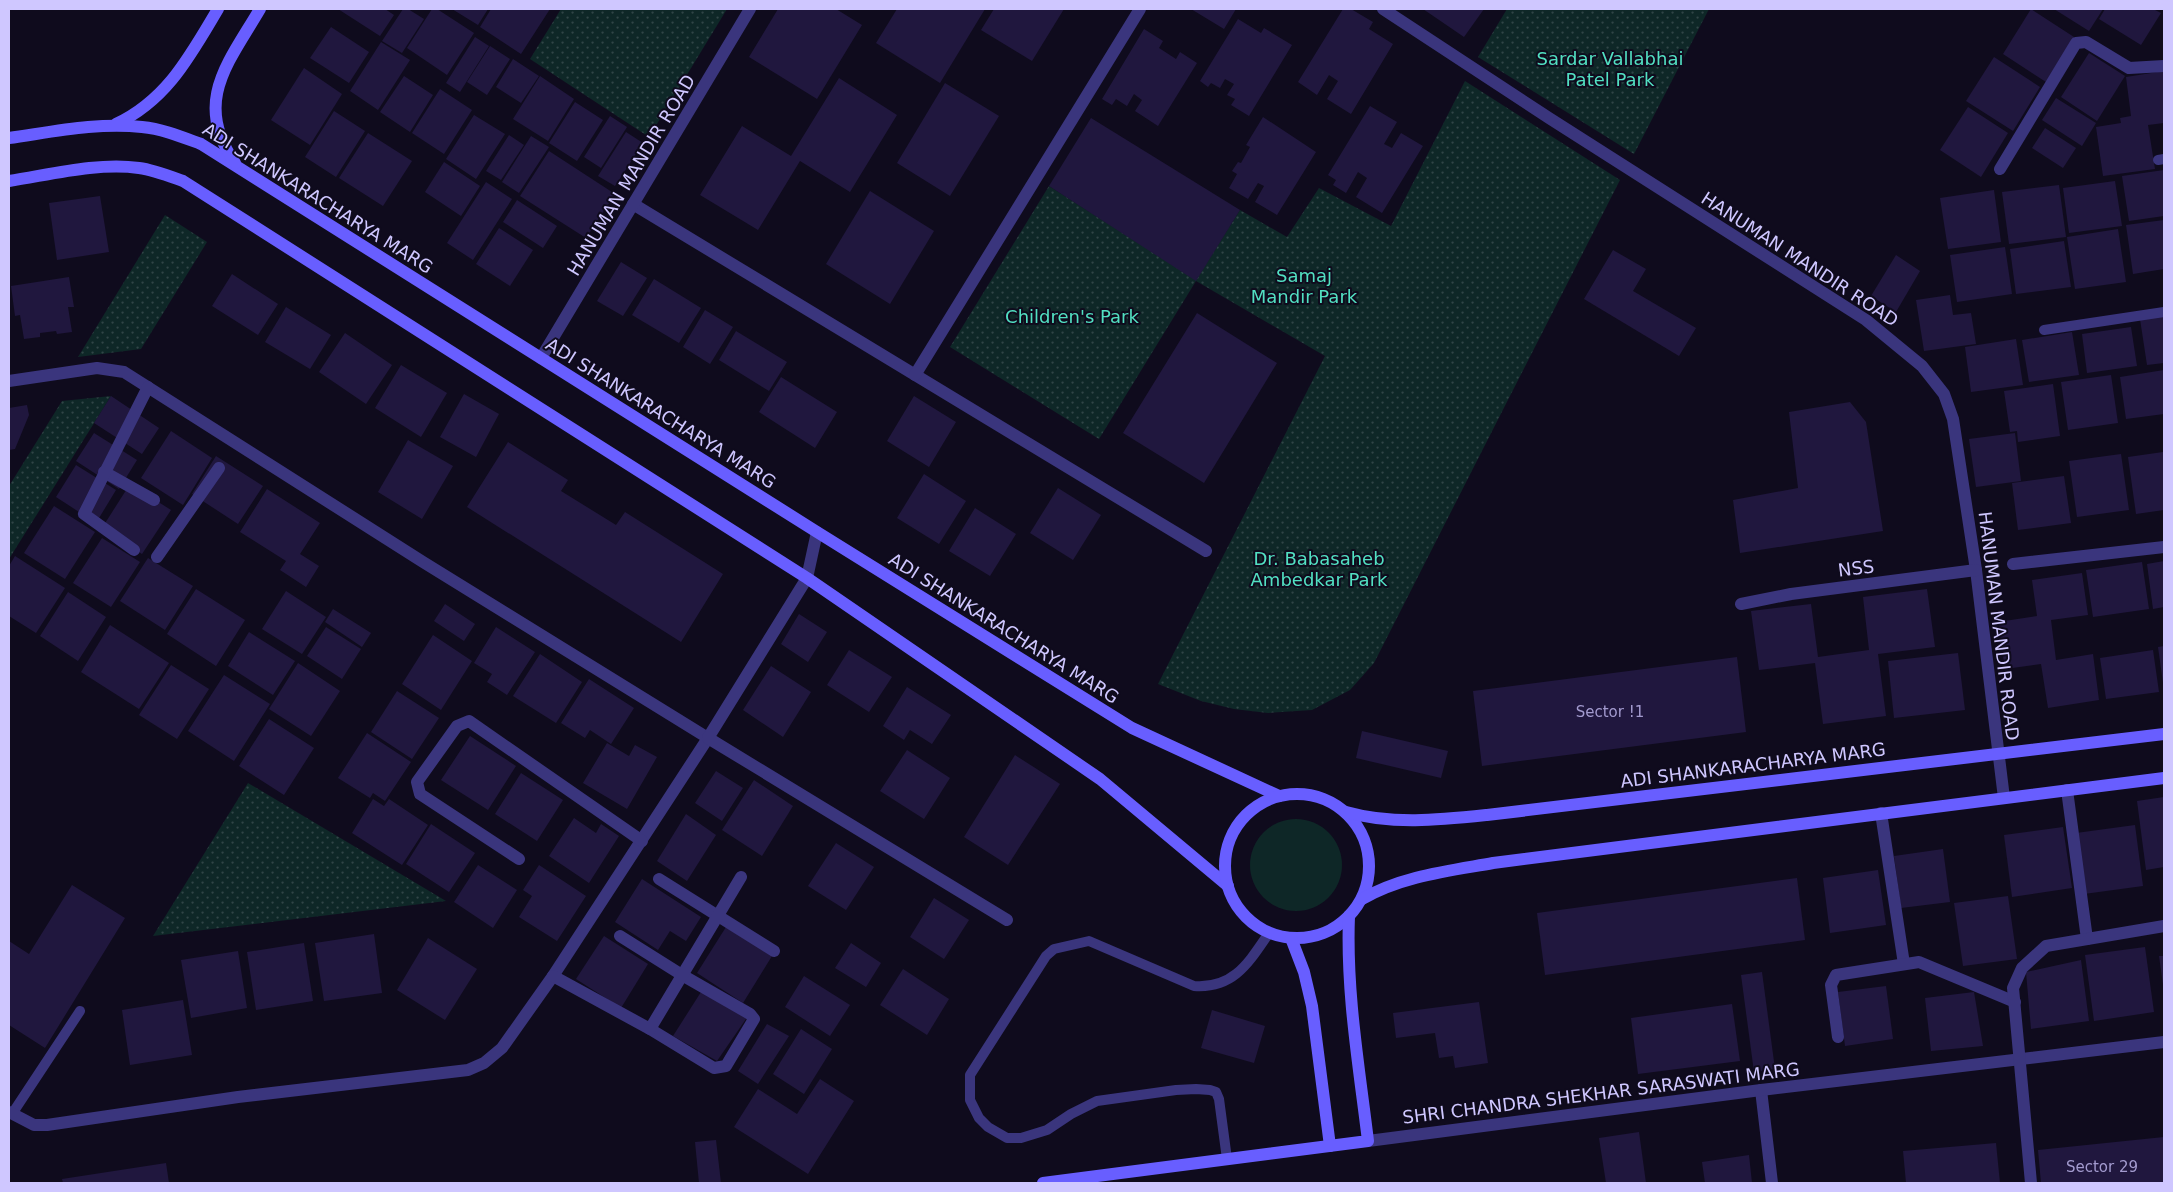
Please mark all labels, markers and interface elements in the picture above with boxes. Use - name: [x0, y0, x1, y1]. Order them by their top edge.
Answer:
- park label: Sardar Vallabhai Patel Park: [1537, 48, 1683, 90]
- street label: HANUMAN MANDIR ROAD: [563, 71, 699, 279]
- street label: ADI SHANKARACHARYA MARG: [199, 118, 437, 278]
- street label: HANUMAN MANDIR ROAD: [1698, 187, 1902, 331]
- park label: Samaj Mandir Park: [1251, 265, 1358, 307]
- park label: Children's Park: [1005, 306, 1139, 327]
- street label: ADI SHANKARACHARYA MARG: [542, 333, 780, 493]
- street label: HANUMAN MANDIR ROAD: [1975, 510, 2023, 742]
- street label: ADI SHANKARACHARYA MARG: [885, 548, 1123, 708]
- park label: Dr. Babasaheb Ambedkar Park: [1251, 548, 1388, 590]
- street label: NSS: [1837, 555, 1875, 581]
- house number: Sector !1: [1576, 703, 1644, 721]
- street label: ADI SHANKARACHARYA MARG: [1619, 738, 1887, 792]
- street label: SHRI CHANDRA SHEKHAR SARASWATI MARG: [1401, 1058, 1801, 1128]
- house number: Sector 29: [2066, 1158, 2138, 1176]

